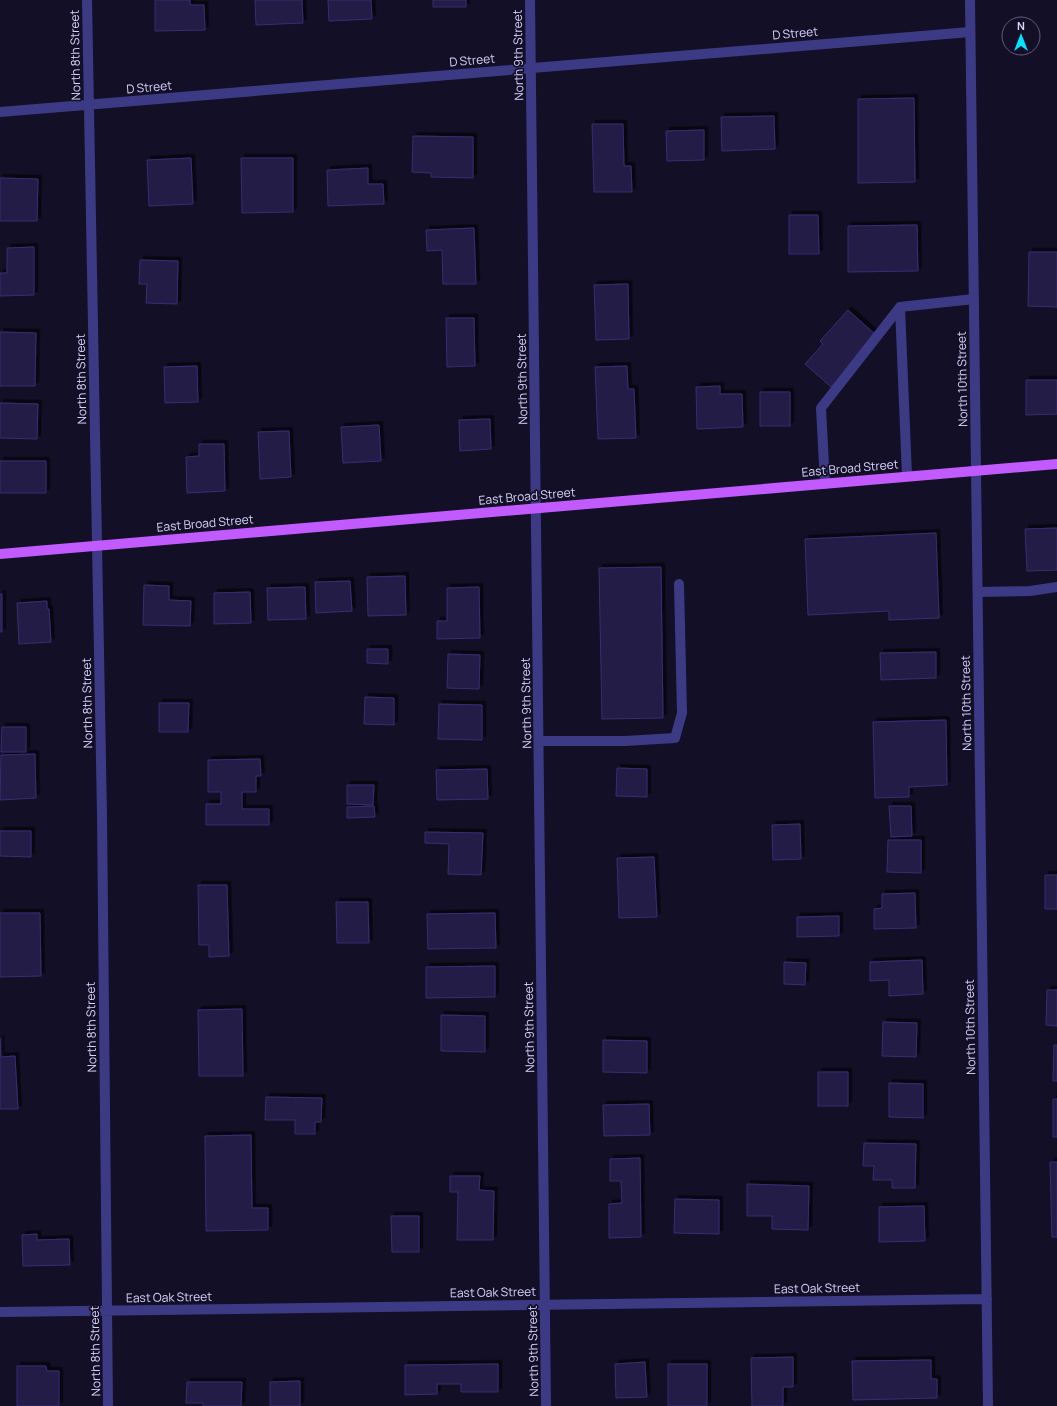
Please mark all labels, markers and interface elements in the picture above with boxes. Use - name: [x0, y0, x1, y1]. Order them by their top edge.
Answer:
- street label: North 8th Street: [66, 9, 84, 100]
- street label: North 9th Street: [509, 9, 527, 101]
- north arrow: [1001, 16, 1041, 56]
- text: N: [1017, 18, 1025, 33]
- street label: D Street: [771, 23, 819, 43]
- street label: D Street: [448, 50, 496, 70]
- street label: D Street: [125, 77, 173, 97]
- street label: North 10th Street: [953, 331, 971, 427]
- street label: North 8th Street: [72, 333, 90, 424]
- street label: North 9th Street: [513, 333, 531, 425]
- street label: East Broad Street: [801, 455, 899, 481]
- street label: East Broad Street: [478, 483, 576, 509]
- street label: East Broad Street: [156, 510, 254, 536]
- street label: North 10th Street: [957, 655, 975, 751]
- street label: North 8th Street: [78, 657, 96, 748]
- street label: North 9th Street: [517, 657, 535, 749]
- street label: North 10th Street: [961, 979, 979, 1075]
- street label: North 8th Street: [82, 981, 100, 1072]
- street label: North 9th Street: [520, 981, 538, 1073]
- street label: East Oak Street: [774, 1279, 860, 1297]
- street label: East Oak Street: [450, 1283, 536, 1301]
- street label: East Oak Street: [126, 1288, 212, 1306]
- street label: North 8th Street: [86, 1305, 104, 1396]
- street label: North 9th Street: [524, 1305, 542, 1397]

